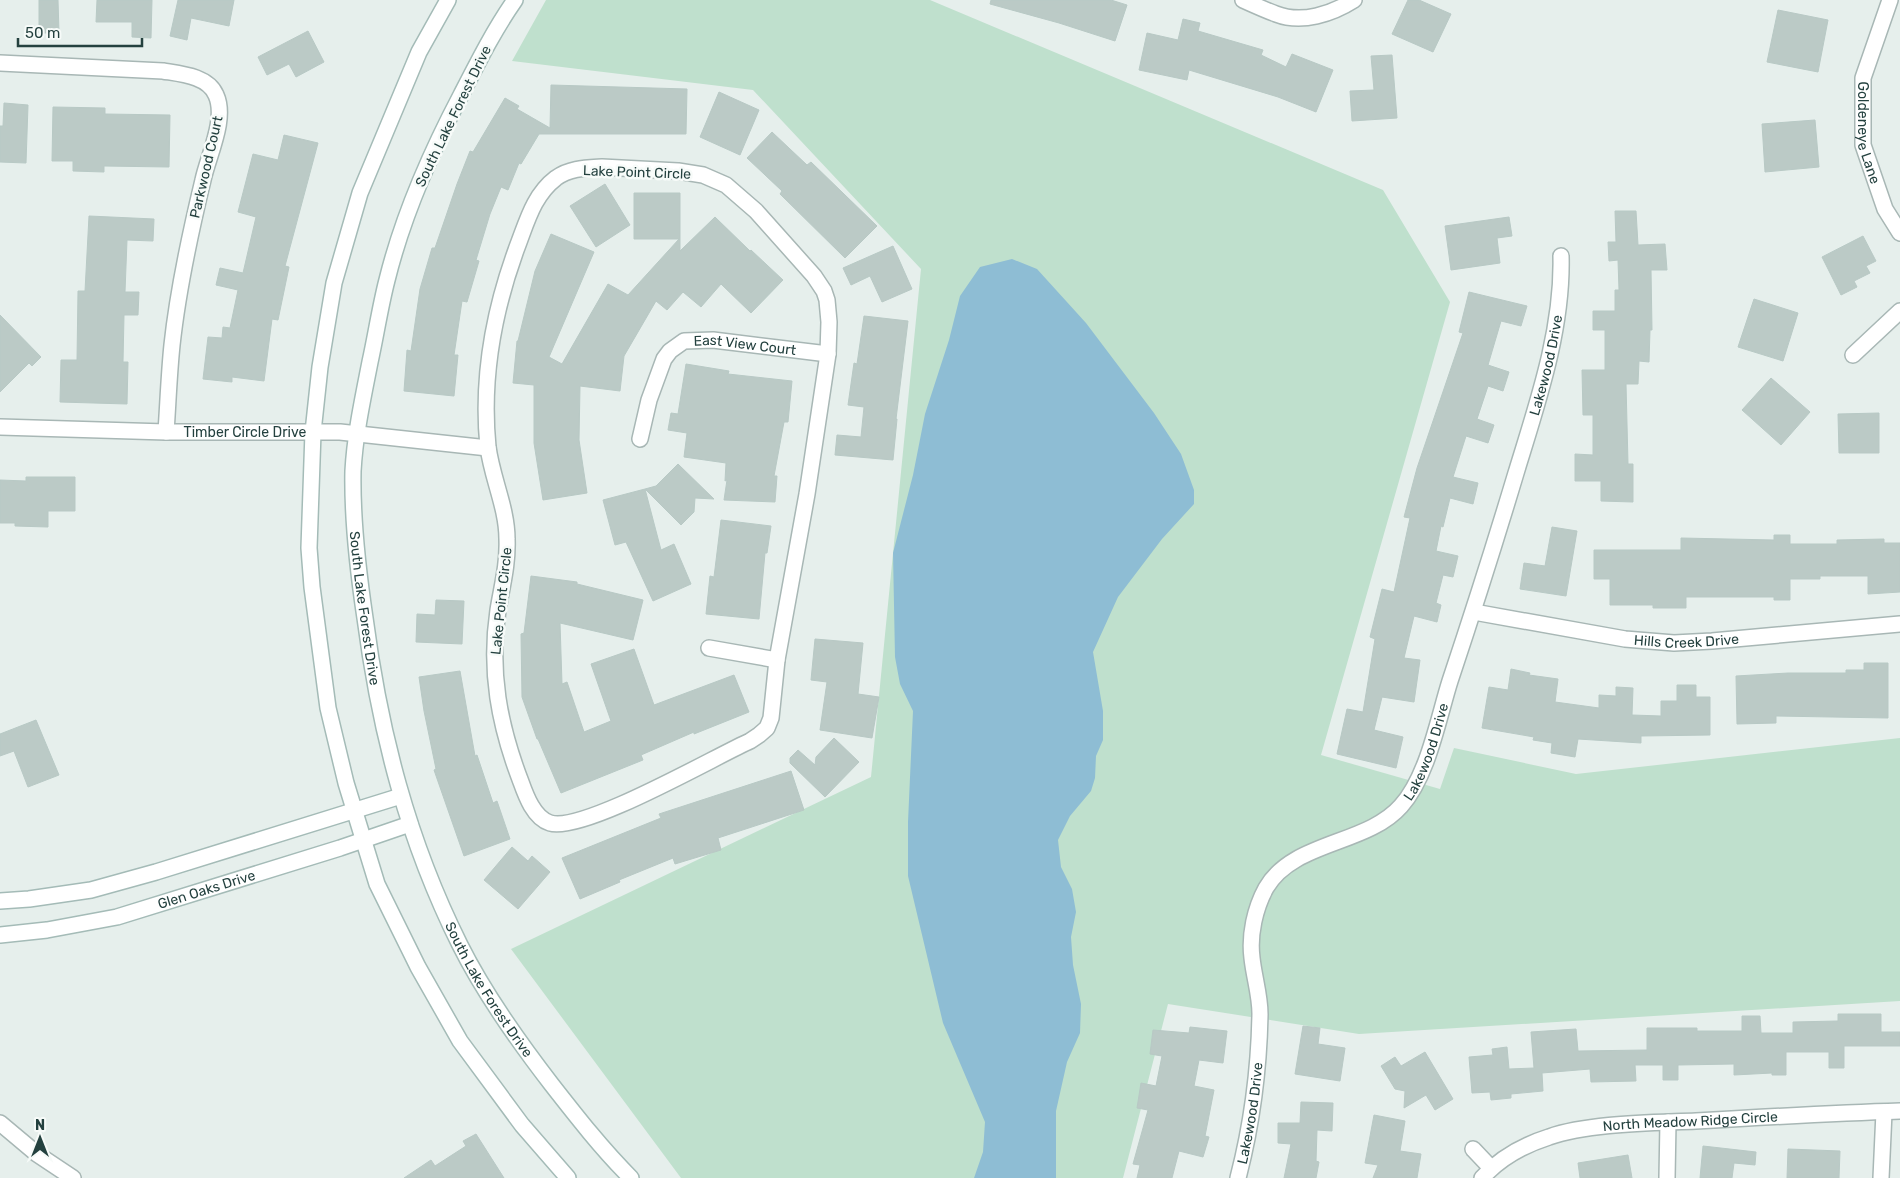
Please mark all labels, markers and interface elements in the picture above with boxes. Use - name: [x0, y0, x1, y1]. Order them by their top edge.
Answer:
- scale bar: [18, 15, 141, 47]
- text: 50 m: [25, 24, 60, 42]
- street label: South Lake Forest Drive: [412, 43, 495, 190]
- street label: Goldeneye Lane: [1854, 81, 1884, 186]
- street label: Parkwood Court: [186, 114, 227, 220]
- street label: Lake Point Circle: [583, 162, 692, 183]
- street label: Lakewood Drive: [1526, 314, 1566, 418]
- street label: East View Court: [693, 332, 798, 359]
- street label: Timber Circle Drive: [184, 424, 306, 441]
- street label: South Lake Forest Drive: [346, 530, 383, 687]
- street label: Lake Point Circle: [487, 546, 516, 656]
- street label: Hills Creek Drive: [1633, 631, 1740, 652]
- street label: Lakewood Drive: [1400, 701, 1452, 804]
- street label: Glen Oaks Drive: [156, 867, 258, 913]
- street label: South Lake Forest Drive: [441, 919, 536, 1061]
- street label: Lakewood Drive: [1234, 1061, 1267, 1166]
- street label: North Meadow Ridge Circle: [1602, 1108, 1778, 1135]
- north arrow: [15, 1113, 65, 1163]
- text: N: [35, 1117, 45, 1134]

